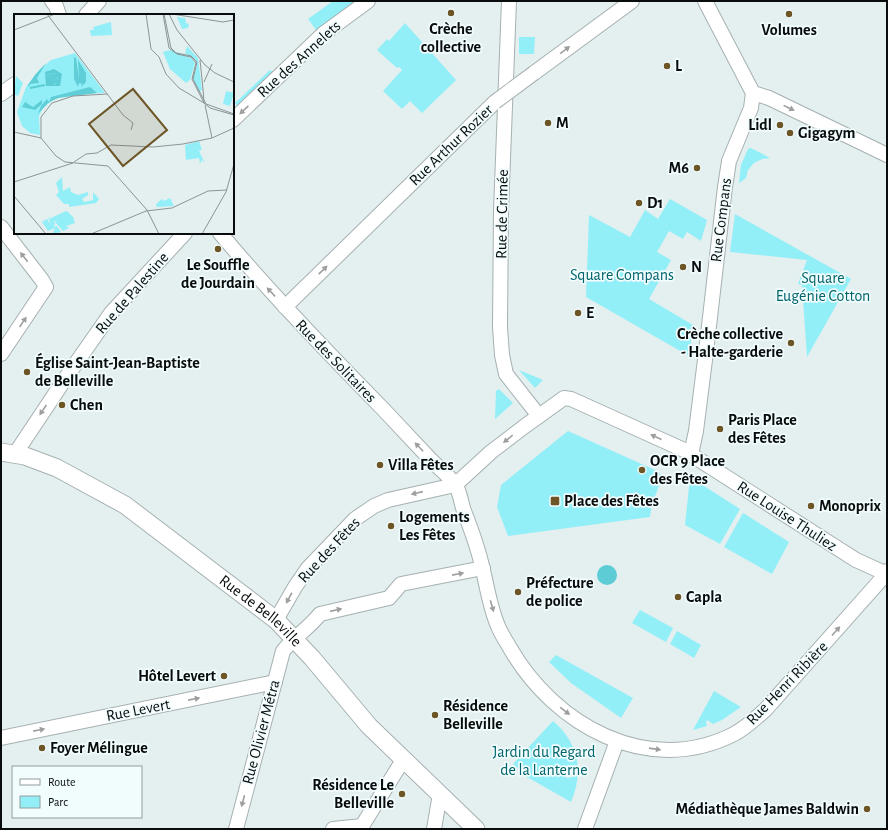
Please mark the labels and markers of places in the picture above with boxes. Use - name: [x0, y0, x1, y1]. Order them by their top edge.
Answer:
- marker: Crèche collective: [446, 8, 456, 18]
- marker: Volumes: [784, 9, 794, 19]
- place label: Crèche collective: [421, 21, 482, 55]
- place label: Volumes: [761, 22, 817, 38]
- place label: L: [675, 58, 682, 74]
- marker: L: [662, 61, 672, 71]
- place label: M: [556, 115, 569, 131]
- place label: Lidl: [748, 117, 772, 133]
- marker: M: [543, 118, 553, 128]
- marker: Lidl: [775, 120, 785, 130]
- place label: Gigagym: [798, 125, 856, 142]
- marker: Gigagym: [785, 128, 795, 138]
- place label: M6: [669, 160, 689, 176]
- marker: M6: [692, 163, 702, 173]
- place label: D1: [647, 195, 663, 211]
- marker: D1: [634, 198, 644, 208]
- marker: Le Souffle de Jourdain: [213, 244, 223, 254]
- place label: Le Souffle de Jourdain: [181, 257, 255, 291]
- place label: N: [691, 259, 702, 275]
- marker: N: [678, 262, 688, 272]
- place label: E: [586, 305, 594, 321]
- marker: E: [573, 308, 583, 318]
- place label: Crèche collective - Halte-garderie: [677, 326, 783, 360]
- marker: Crèche collective - Halte-garderie: [786, 338, 796, 348]
- place label: Église Saint-Jean-Baptiste de Belleville: [35, 352, 200, 389]
- marker: Église Saint-Jean-Baptiste de Belleville: [22, 367, 32, 377]
- place label: Chen: [70, 397, 103, 413]
- marker: Chen: [57, 400, 67, 410]
- place label: Paris Place des Fêtes: [728, 412, 797, 446]
- marker: Paris Place des Fêtes: [715, 424, 725, 434]
- place label: OCR 9 Place des Fêtes: [650, 453, 725, 487]
- place label: Villa Fêtes: [388, 457, 454, 473]
- marker: Villa Fêtes: [375, 460, 385, 470]
- marker: OCR 9 Place des Fêtes: [637, 465, 647, 475]
- place label: Place des Fêtes: [564, 493, 659, 509]
- marker: Place des Fêtes: [549, 495, 561, 507]
- place label: Monoprix: [819, 498, 882, 514]
- marker: Monoprix: [806, 501, 816, 511]
- place label: Logements Les Fêtes: [399, 509, 470, 543]
- marker: Logements Les Fêtes: [386, 521, 396, 531]
- place label: Préfecture de police: [526, 575, 594, 609]
- marker: Préfecture de police: [513, 587, 523, 597]
- place label: Capla: [686, 589, 722, 605]
- marker: Capla: [673, 592, 683, 602]
- place label: Hôtel Levert: [138, 668, 217, 684]
- marker: Hôtel Levert: [219, 671, 229, 681]
- place label: Résidence Belleville: [443, 698, 508, 732]
- marker: Résidence Belleville: [430, 710, 440, 720]
- place label: Foyer Mélingue: [50, 740, 148, 757]
- marker: Foyer Mélingue: [37, 743, 47, 753]
- place label: Résidence Le Belleville: [312, 777, 394, 811]
- marker: Résidence Le Belleville: [397, 789, 407, 799]
- place label: Médiathèque James Baldwin: [675, 801, 859, 817]
- marker: Médiathèque James Baldwin: [862, 804, 872, 814]

